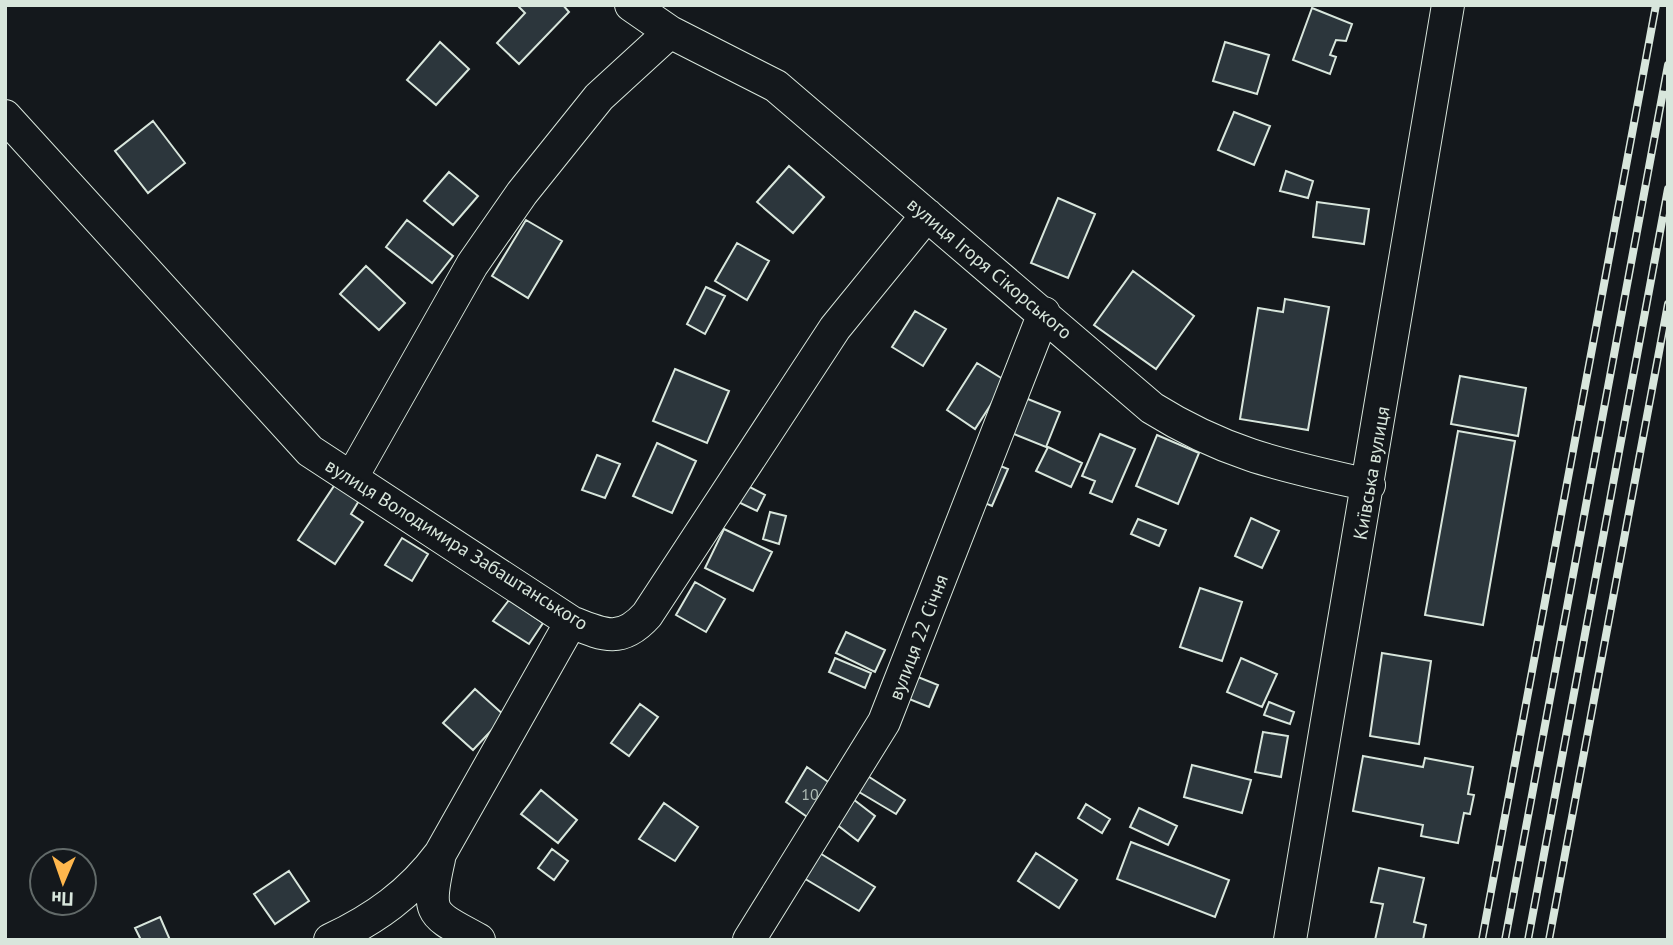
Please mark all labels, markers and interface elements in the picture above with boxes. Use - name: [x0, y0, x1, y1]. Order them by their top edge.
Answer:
- street label: вулиця Ігоря Сікорського: [903, 192, 1077, 344]
- street label: Київська вулиця: [1347, 404, 1395, 542]
- street label: вулиця Володимира Забаштанського: [321, 453, 593, 635]
- street label: вулиця 22 Січня: [883, 571, 953, 703]
- house number: 10: [801, 784, 819, 804]
- north arrow: [28, 847, 98, 917]
- text: Пн: [51, 887, 74, 911]

